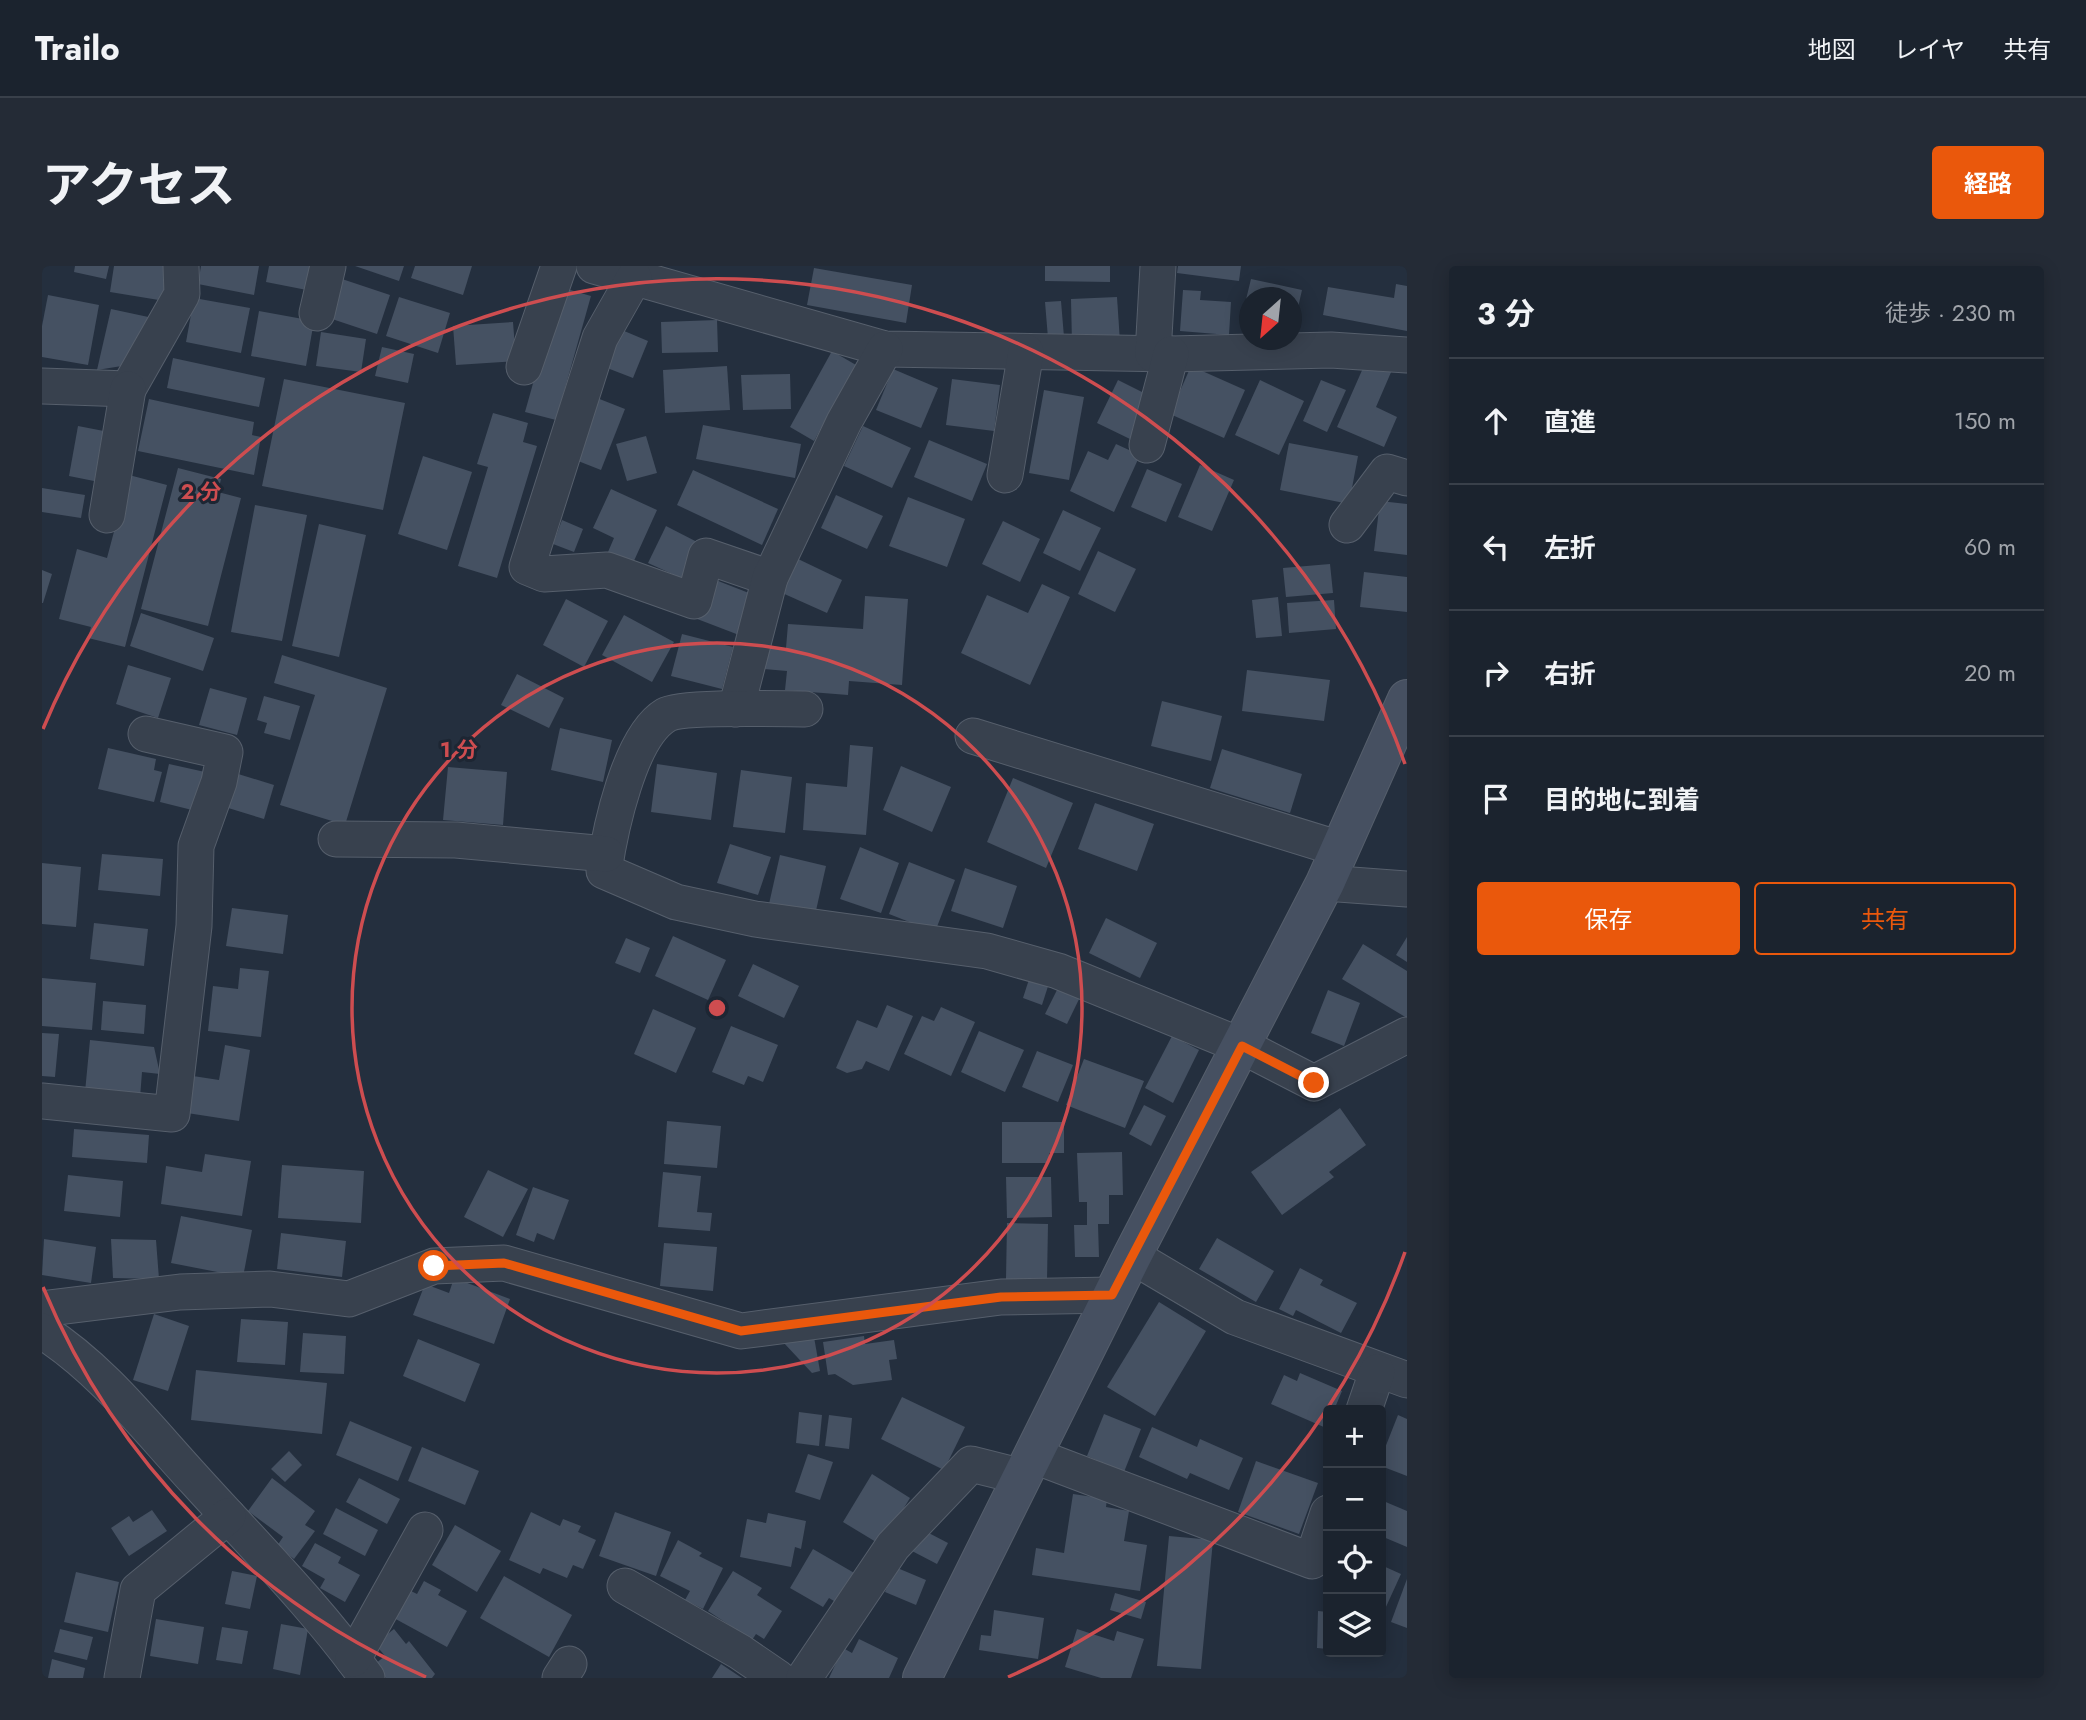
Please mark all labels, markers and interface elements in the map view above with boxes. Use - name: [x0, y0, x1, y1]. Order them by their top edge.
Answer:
- text: Trailo: [35, 25, 120, 72]
- text: 地図: [1808, 32, 1856, 67]
- text: レイヤ: [1894, 32, 1965, 67]
- text: 共有: [2003, 32, 2051, 67]
- button: 経路: [1932, 146, 2044, 219]
- text: アクセス: [42, 150, 236, 220]
- north arrow: [1239, 287, 1302, 350]
- text: 3 分: [1477, 292, 1535, 335]
- text: 徒歩 · 230 m: [1885, 296, 2016, 330]
- icon: ahead: [1477, 402, 1515, 440]
- text: 直進: [1544, 403, 1596, 441]
- text: 150 m: [1954, 404, 2016, 438]
- text: 2 分: [180, 477, 222, 507]
- icon: left: [1477, 528, 1515, 566]
- text: 左折: [1544, 529, 1596, 567]
- text: 60 m: [1964, 530, 2016, 564]
- icon: right: [1477, 654, 1515, 692]
- text: 右折: [1544, 655, 1596, 693]
- text: 20 m: [1964, 656, 2016, 690]
- text: 1 分: [440, 735, 478, 765]
- icon: arrive: [1477, 780, 1515, 818]
- text: 目的地に到着: [1544, 781, 1700, 819]
- button: 保存: [1477, 882, 1740, 955]
- button: 共有: [1754, 882, 2016, 955]
- centre of rings: [705, 996, 729, 1020]
- route end: [1298, 1067, 1329, 1098]
- route start: [418, 1250, 449, 1281]
- map controls: [1323, 1405, 1386, 1657]
- button: +: [1323, 1405, 1386, 1468]
- button: −: [1323, 1468, 1386, 1531]
- button: locate: [1323, 1531, 1386, 1594]
- button: layers: [1323, 1594, 1386, 1657]

